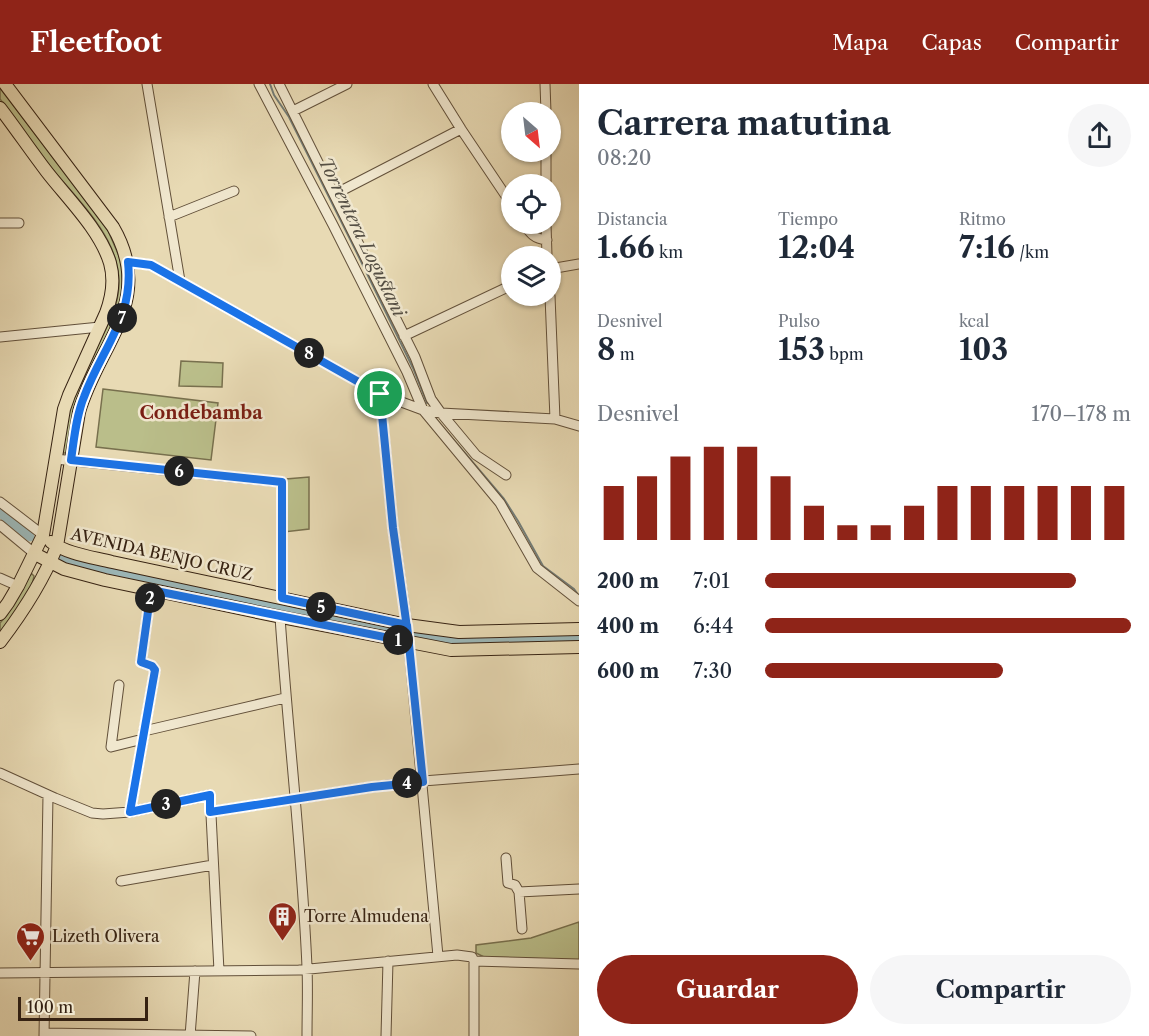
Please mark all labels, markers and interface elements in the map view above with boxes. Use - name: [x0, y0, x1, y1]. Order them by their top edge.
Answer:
- text: Fleetfoot: [30, 25, 162, 59]
- text: Mapa: [832, 30, 888, 55]
- text: Capas: [921, 30, 982, 55]
- text: Compartir: [1015, 30, 1119, 55]
- north arrow: [501, 102, 561, 162]
- map controls: [501, 102, 561, 306]
- text: Carrera matutina: [597, 103, 891, 144]
- button: share: [1068, 104, 1131, 167]
- text: 08:20: [597, 146, 651, 170]
- water label: Torrentera Logustani: [314, 153, 411, 322]
- button: locate: [501, 174, 561, 234]
- text: Distancia: [597, 209, 668, 229]
- text: Tiempo: [778, 209, 838, 229]
- text: Ritmo: [959, 209, 1006, 229]
- text: 1.66: [597, 229, 655, 266]
- text: 12:04: [778, 229, 855, 266]
- text: 7:16: [959, 229, 1015, 266]
- text: km: [655, 242, 683, 262]
- text: /km: [1015, 242, 1049, 262]
- button: layers: [501, 246, 561, 306]
- pin: 7: [107, 303, 137, 333]
- text: 7: [118, 308, 126, 328]
- text: Desnivel: [597, 311, 663, 331]
- text: Pulso: [778, 311, 820, 331]
- text: kcal: [959, 311, 989, 331]
- text: 8: [597, 331, 615, 368]
- text: 153: [778, 331, 825, 368]
- text: 103: [959, 331, 1008, 368]
- pin: 8: [294, 338, 324, 368]
- text: 8: [304, 343, 314, 363]
- text: m: [615, 344, 635, 364]
- text: bpm: [825, 344, 864, 364]
- pin: [354, 368, 405, 419]
- icon: arrive: [363, 377, 396, 410]
- district label: Condebamba: [139, 402, 263, 424]
- text: Desnivel: [597, 402, 679, 426]
- text: 170–178 m: [1031, 402, 1131, 426]
- pin: 6: [164, 456, 194, 486]
- text: 6: [174, 461, 184, 481]
- street label: AVENIDA BENJO CRUZ: [68, 523, 255, 585]
- text: 200 m: [597, 569, 659, 593]
- text: 7:01: [693, 569, 730, 593]
- pin: 2: [135, 583, 165, 613]
- text: 2: [145, 588, 155, 608]
- pin: 5: [306, 592, 336, 622]
- text: 5: [317, 597, 325, 617]
- text: 400 m: [597, 614, 659, 638]
- text: 6:44: [693, 614, 733, 638]
- pin: 1: [383, 625, 413, 655]
- text: 1: [394, 630, 402, 650]
- text: 600 m: [597, 659, 659, 683]
- text: 7:30: [693, 659, 732, 683]
- pin: 4: [392, 768, 422, 798]
- text: 4: [402, 773, 412, 793]
- pin: 3: [151, 789, 181, 819]
- text: 3: [161, 794, 171, 814]
- building icon: Torre Almudena: [267, 900, 299, 942]
- place label: Torre Almudena: [304, 906, 429, 926]
- supermarket icon: Lizeth Olivera: [15, 920, 47, 962]
- place label: Lizeth Olivera: [52, 926, 160, 946]
- button: Guardar: [597, 955, 858, 1024]
- button: Compartir: [870, 955, 1131, 1024]
- scale bar: [18, 994, 148, 1022]
- text: 100 m: [27, 997, 73, 1017]

